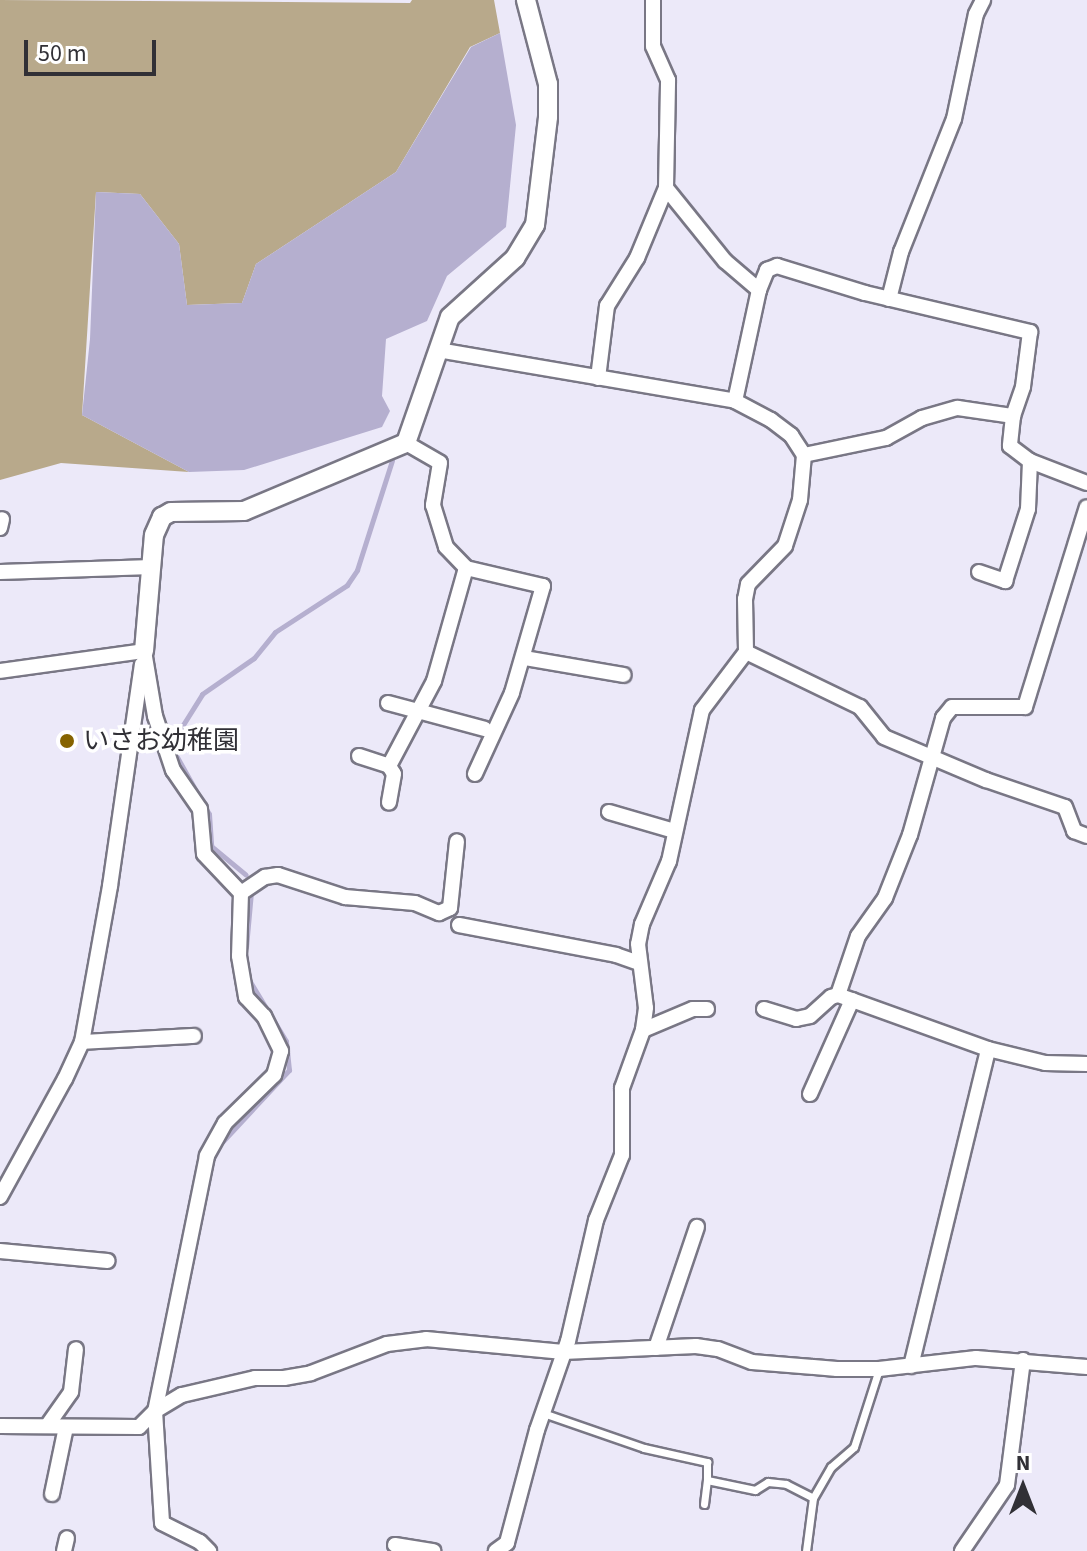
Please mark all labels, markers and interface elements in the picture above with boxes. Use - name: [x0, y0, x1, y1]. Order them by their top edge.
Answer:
- scale bar: [28, 24, 160, 74]
- text: 50 m: [38, 36, 87, 71]
- place label: いさお幼稚園: [83, 725, 239, 757]
- marker: いさお幼稚園: [58, 732, 76, 750]
- north arrow: [983, 1447, 1063, 1527]
- text: N: [1016, 1447, 1030, 1479]

